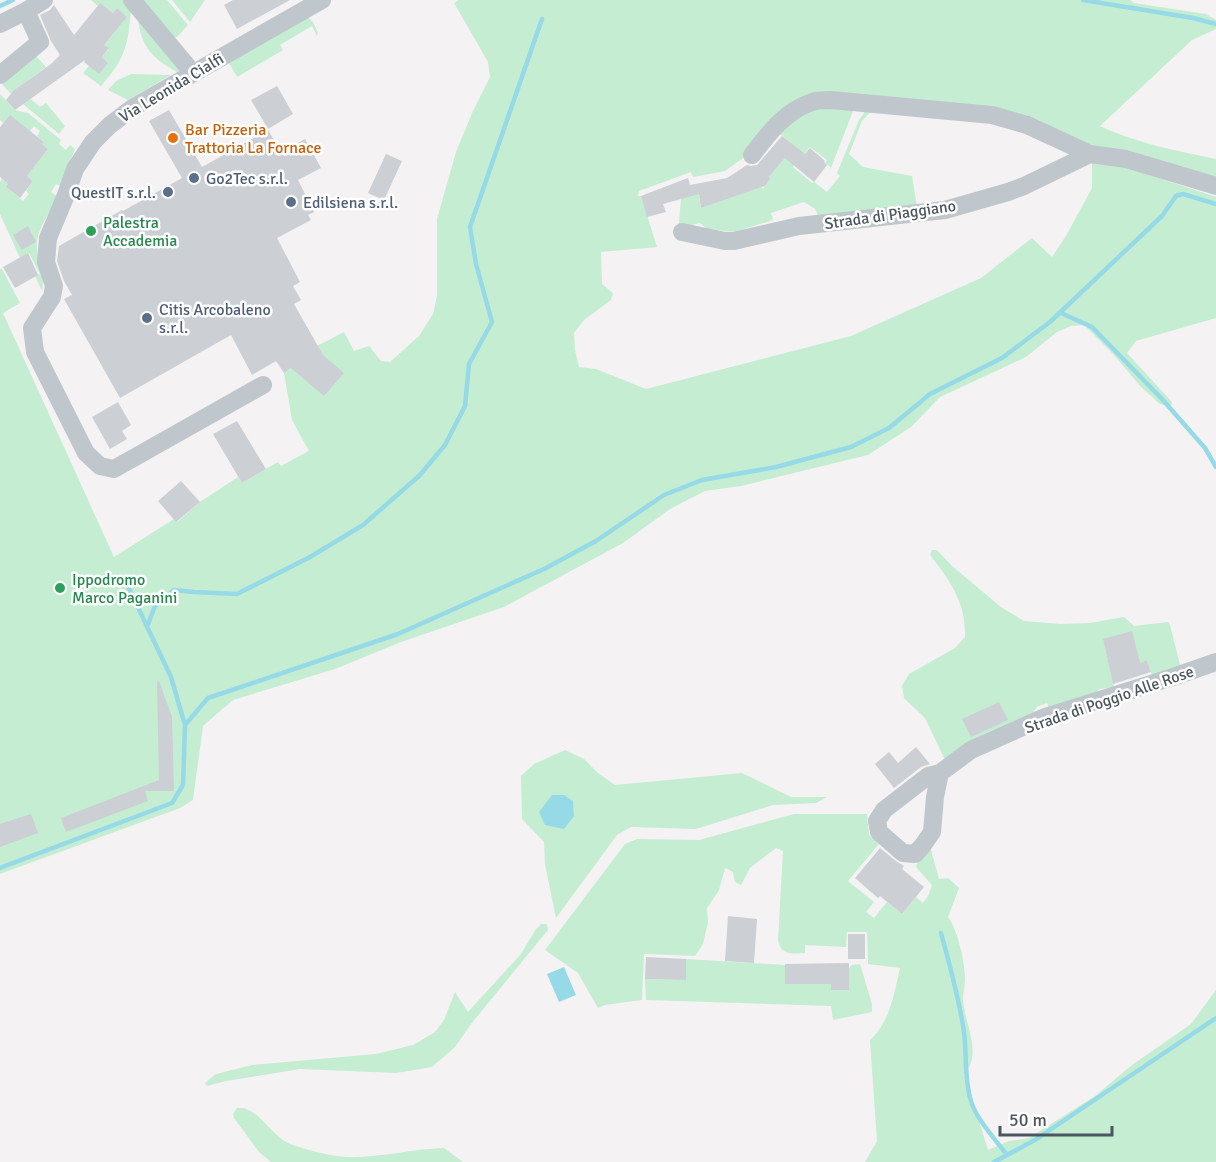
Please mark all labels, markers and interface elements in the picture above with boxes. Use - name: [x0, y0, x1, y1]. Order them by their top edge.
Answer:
- street label: Via Leonida Cialfi: [116, 49, 227, 127]
- place label: Bar Pizzeria Trattoria La Fornace: [185, 120, 321, 158]
- marker: Bar Pizzeria Trattoria La Fornace: [166, 131, 180, 145]
- place label: Go2Tec s.r.l.: [206, 169, 288, 189]
- marker: Go2Tec s.r.l.: [187, 171, 201, 185]
- place label: QuestIT s.r.l.: [71, 183, 156, 203]
- marker: QuestIT s.r.l.: [161, 185, 175, 199]
- place label: Edilsiena s.r.l.: [303, 193, 398, 213]
- marker: Edilsiena s.r.l.: [284, 195, 298, 209]
- street label: Strada di Piaggiano: [823, 196, 957, 234]
- place label: Palestra Accademia: [103, 213, 177, 251]
- marker: Palestra Accademia: [84, 224, 98, 238]
- place label: Citis Arcobaleno s.r.l.: [159, 300, 271, 338]
- marker: Citis Arcobaleno s.r.l.: [140, 311, 154, 325]
- place label: Ippodromo Marco Paganini: [72, 570, 177, 608]
- marker: Ippodromo Marco Paganini: [53, 581, 67, 595]
- street label: Strada di Poggio Alle Rose: [1022, 662, 1197, 738]
- scale bar: [1000, 1099, 1112, 1137]
- text: 50 m: [1009, 1109, 1047, 1131]

